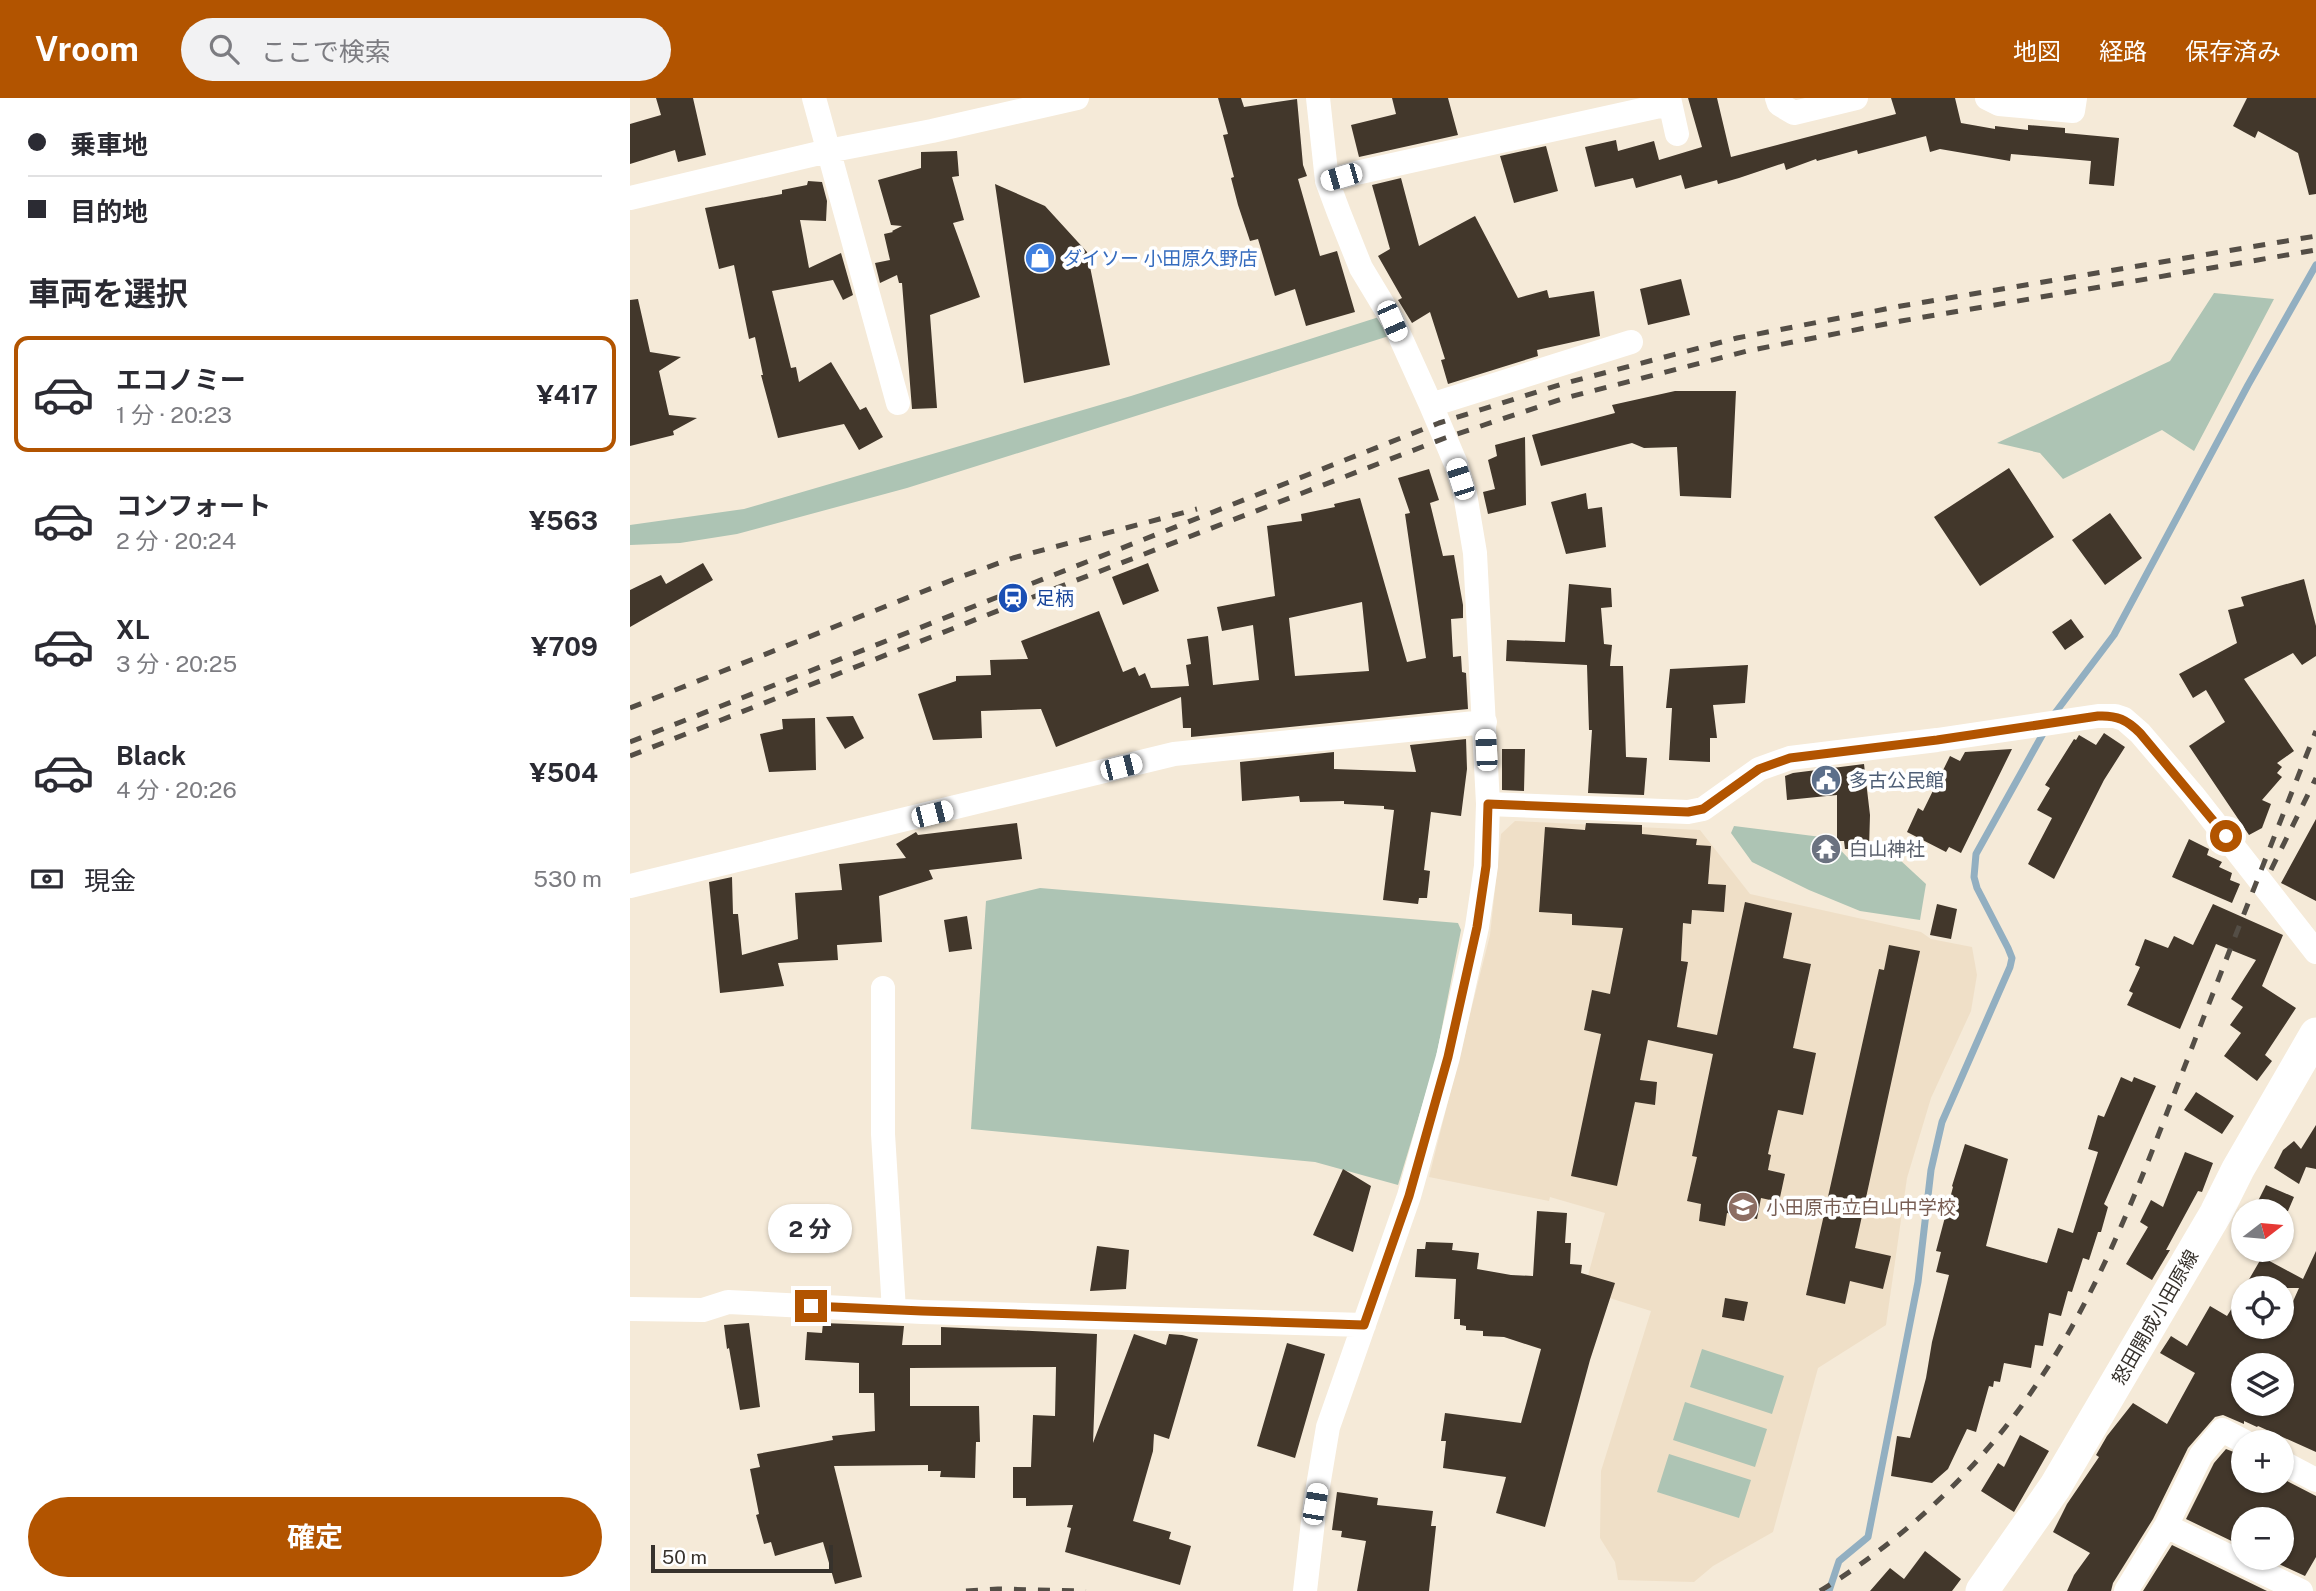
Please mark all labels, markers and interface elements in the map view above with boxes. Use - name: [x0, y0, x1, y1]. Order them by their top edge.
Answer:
- search box: [181, 18, 671, 81]
- text: Vroom: [35, 30, 139, 68]
- icon: search: [205, 30, 243, 68]
- text: ここで検索: [261, 36, 391, 67]
- text: 地図: [2013, 37, 2061, 65]
- text: 経路: [2099, 37, 2147, 65]
- text: 保存済み: [2185, 37, 2281, 65]
- text: 乗車地: [70, 129, 148, 160]
- car: [1318, 161, 1365, 193]
- text: 目的地: [70, 196, 148, 227]
- shop icon: ダイソー 小田原久野店: [1023, 241, 1057, 275]
- place label: ダイソー 小田原久野店: [1063, 247, 1258, 269]
- text: 車両を選択: [28, 275, 188, 312]
- car: [1374, 298, 1411, 344]
- icon: car: [32, 363, 95, 426]
- text: エコノミー: [116, 364, 246, 395]
- text: ¥417: [536, 379, 598, 410]
- text: 1 分 · 20:23: [116, 401, 232, 428]
- car: [1444, 456, 1477, 502]
- icon: car: [32, 489, 95, 552]
- text: コンフォート: [116, 490, 271, 521]
- text: ¥563: [529, 505, 598, 536]
- text: 2 分 · 20:24: [116, 527, 236, 554]
- station icon: 足柄: [996, 581, 1030, 615]
- place label: 足柄: [1036, 587, 1074, 609]
- text: XL: [116, 614, 150, 645]
- icon: car: [32, 615, 95, 678]
- text: ¥709: [531, 631, 598, 662]
- text: 3 分 · 20:25: [116, 650, 237, 677]
- car: [1475, 728, 1498, 772]
- text: Black: [116, 740, 186, 771]
- icon: car: [32, 741, 95, 804]
- car: [1099, 752, 1144, 782]
- text: ¥504: [530, 757, 598, 788]
- public building icon: 多古公民館: [1809, 763, 1843, 797]
- place label: 多古公民館: [1849, 769, 1944, 791]
- text: 4 分 · 20:26: [116, 776, 237, 803]
- car: [910, 799, 955, 829]
- route start: [2210, 820, 2242, 852]
- temple icon: 白山神社: [1809, 832, 1843, 866]
- place label: 白山神社: [1849, 838, 1925, 860]
- icon: cash: [28, 860, 66, 898]
- text: 現金: [84, 865, 136, 896]
- text: 530 m: [533, 865, 602, 892]
- school or university icon: 小田原市立白山中学校: [1726, 1190, 1760, 1224]
- place label: 小田原市立白山中学校: [1766, 1196, 1956, 1218]
- north arrow: [2231, 1199, 2294, 1262]
- map controls: [2231, 1199, 2294, 1570]
- callout: 2 分: [769, 1204, 853, 1254]
- text: 2 分: [789, 1215, 831, 1242]
- street label: 怒田開成小田原線: [2107, 1246, 2203, 1388]
- button: locate: [2231, 1276, 2294, 1339]
- route end: [795, 1290, 827, 1322]
- button: layers: [2231, 1353, 2294, 1416]
- button: +: [2231, 1430, 2294, 1493]
- car: [1302, 1481, 1329, 1527]
- button: 確定: [28, 1497, 602, 1577]
- button: −: [2231, 1507, 2294, 1570]
- scale bar: [651, 1542, 833, 1574]
- text: 50 m: [662, 1546, 707, 1568]

